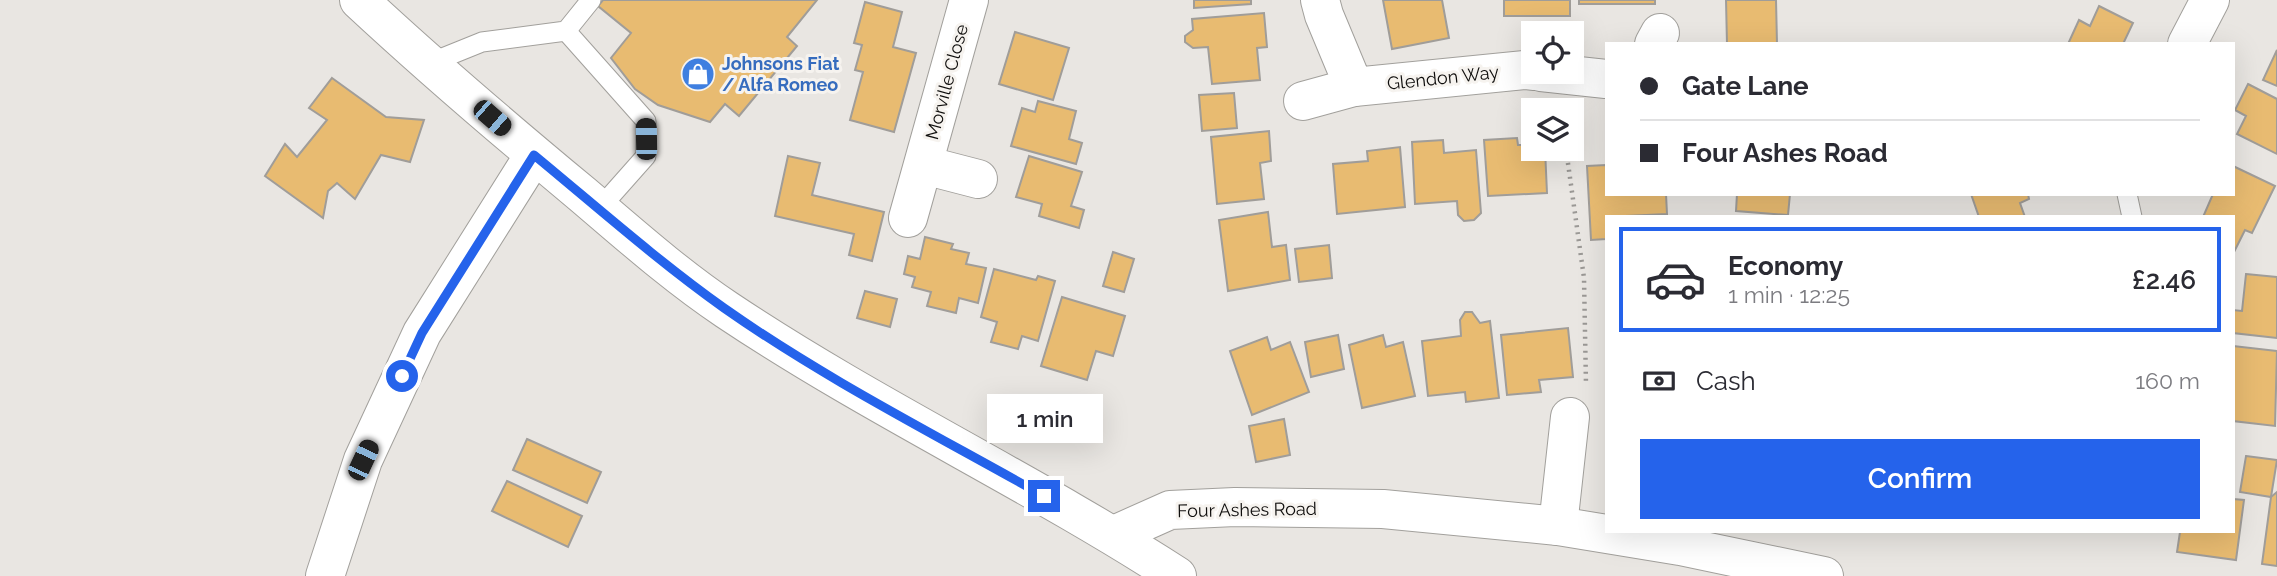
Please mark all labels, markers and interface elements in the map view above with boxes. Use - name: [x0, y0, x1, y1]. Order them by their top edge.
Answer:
- map controls: [1521, 21, 1584, 161]
- button: locate: [1521, 21, 1584, 84]
- street label: Morville Close: [921, 22, 972, 142]
- place label: Johnsons Fiat / Alfa Romeo: [722, 53, 839, 95]
- shop icon: Johnsons Fiat / Alfa Romeo: [679, 55, 717, 93]
- street label: Glendon Way: [1386, 61, 1500, 94]
- text: Gate Lane: [1682, 71, 1809, 101]
- car: [470, 96, 515, 140]
- button: layers: [1521, 98, 1584, 161]
- car: [636, 118, 657, 160]
- text: Four Ashes Road: [1682, 138, 1888, 168]
- icon: car: [1644, 248, 1707, 311]
- text: Economy: [1728, 251, 1843, 281]
- text: £2.46: [2132, 265, 2196, 295]
- text: 1 min · 12:25: [1728, 281, 1850, 308]
- route start: [386, 360, 418, 392]
- icon: cash: [1640, 362, 1678, 400]
- text: Cash: [1696, 366, 1756, 396]
- text: 160 m: [2135, 367, 2200, 394]
- callout: 1 min: [986, 394, 1102, 444]
- text: 1 min: [1016, 405, 1074, 432]
- car: [345, 437, 382, 483]
- button: Confirm: [1640, 439, 2200, 519]
- route end: [1028, 480, 1060, 512]
- street label: Four Ashes Road: [1177, 498, 1317, 521]

